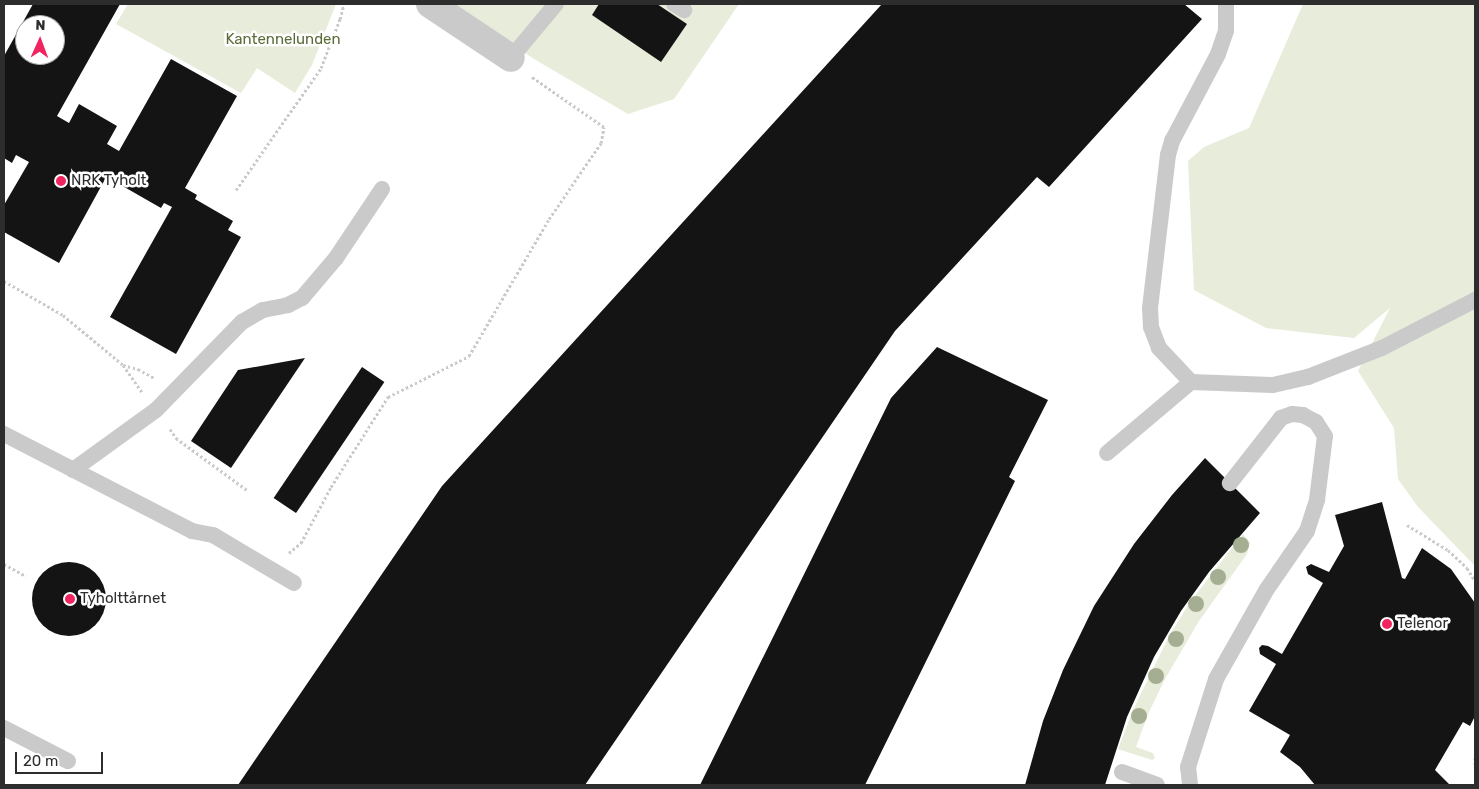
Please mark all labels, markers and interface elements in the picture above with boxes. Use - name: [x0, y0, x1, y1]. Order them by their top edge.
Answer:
- north arrow: [15, 15, 65, 65]
- text: N: [35, 17, 46, 34]
- park label: Kantennelunden: [225, 31, 341, 49]
- place label: NRK Tyholt: [71, 172, 147, 190]
- marker: NRK Tyholt: [55, 175, 67, 187]
- place label: Tyholttårnet: [80, 590, 166, 608]
- marker: Tyholttårnet: [64, 593, 76, 605]
- place label: Telenor: [1397, 615, 1448, 633]
- marker: Telenor: [1381, 618, 1393, 630]
- scale bar: [18, 742, 105, 774]
- text: 20 m: [23, 752, 58, 770]

